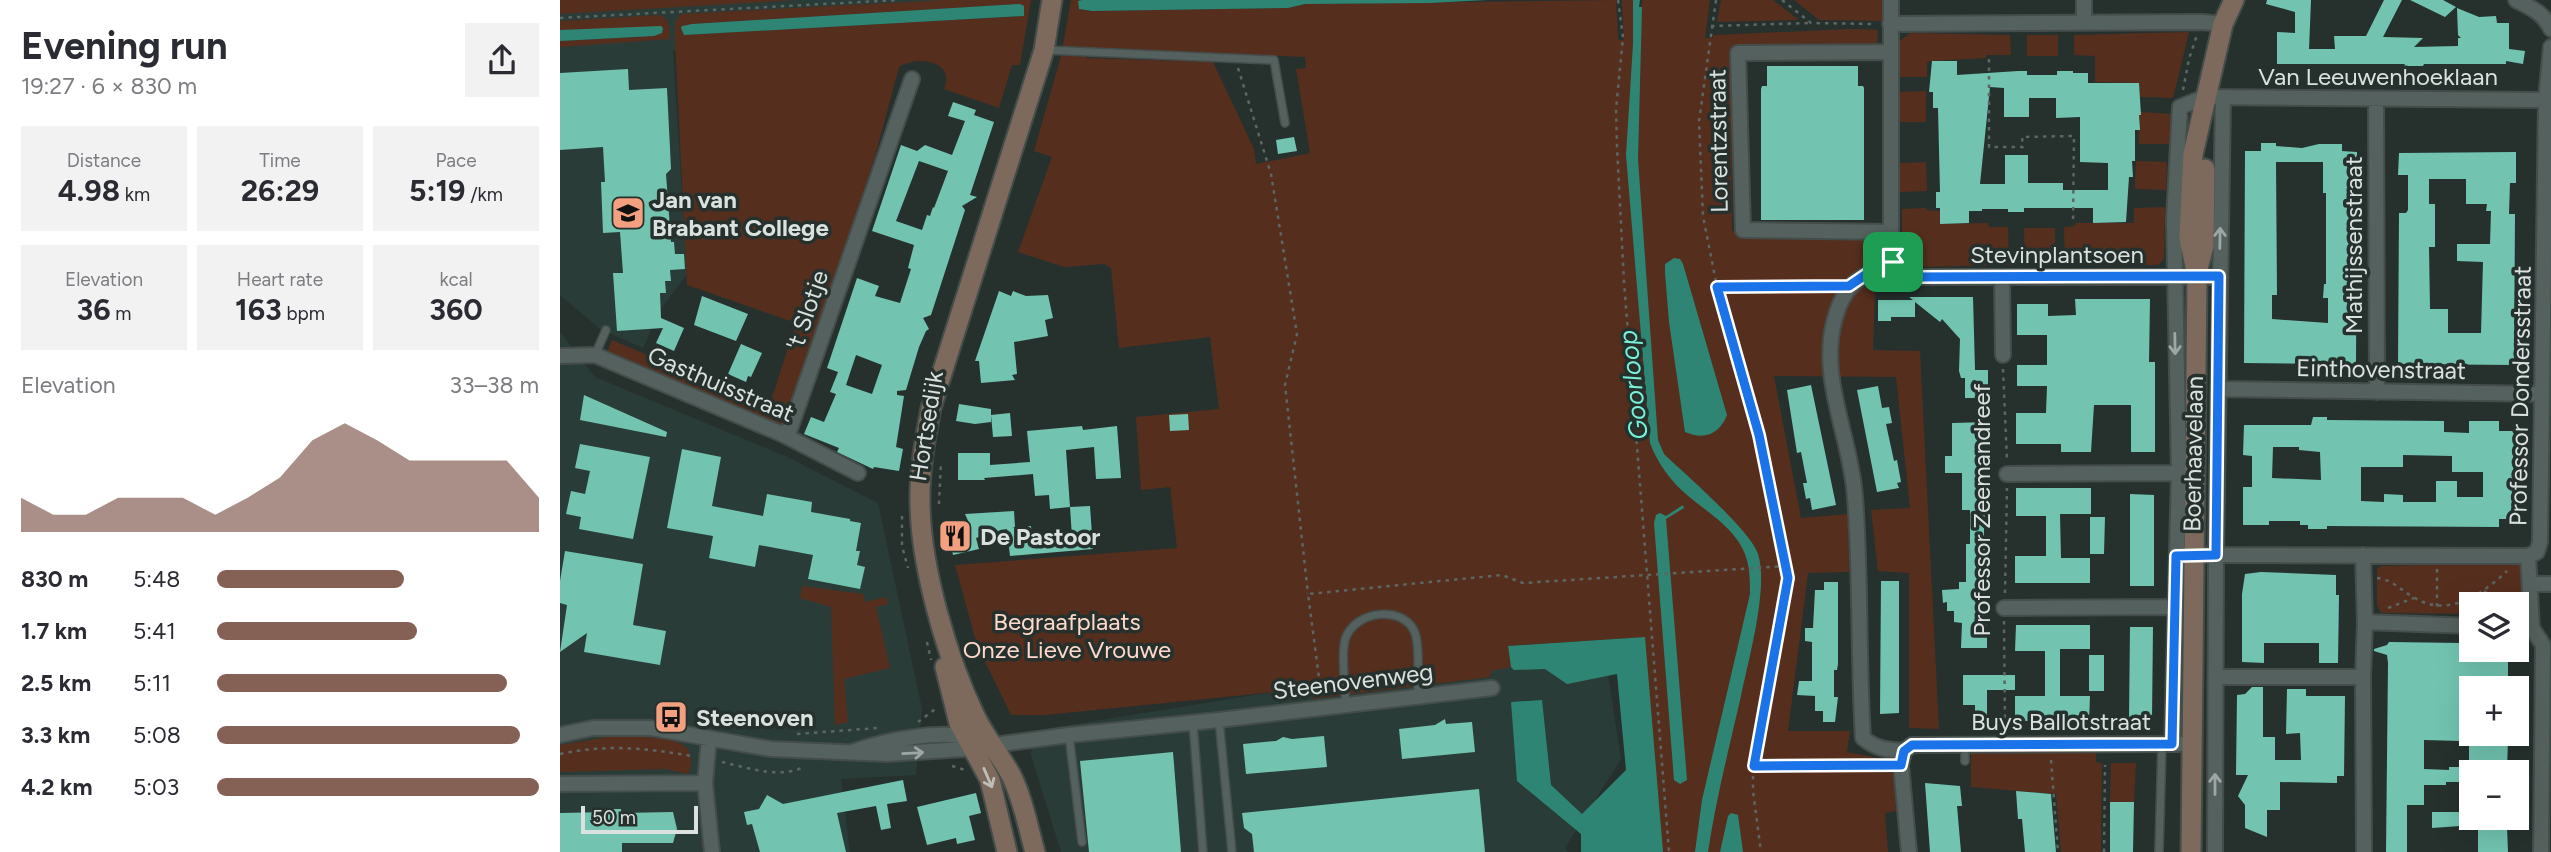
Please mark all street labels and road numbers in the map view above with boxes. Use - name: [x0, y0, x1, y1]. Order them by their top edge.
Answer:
- street label: Van Leeuwenhoeklaan: [2258, 62, 2498, 91]
- street label: Lorentzstraat: [1702, 69, 1734, 213]
- street label: Mathijssenstraat: [2339, 156, 2368, 334]
- street label: Stevinplantsoen: [1970, 240, 2144, 269]
- street label: 't Slotje: [780, 266, 834, 354]
- street label: Professor Dondersstraat: [2503, 266, 2537, 526]
- street label: Gasthuisstraat: [643, 340, 799, 428]
- street label: Einthovenstraat: [2296, 353, 2466, 385]
- street label: Hortsedijk: [903, 368, 949, 483]
- street label: Boerhaavelaan: [2177, 376, 2209, 532]
- street label: Professor Zeemandreef: [1967, 383, 1996, 636]
- street label: Steenovenweg: [1271, 657, 1435, 705]
- street label: Buys Ballotstraat: [1971, 707, 2151, 736]

